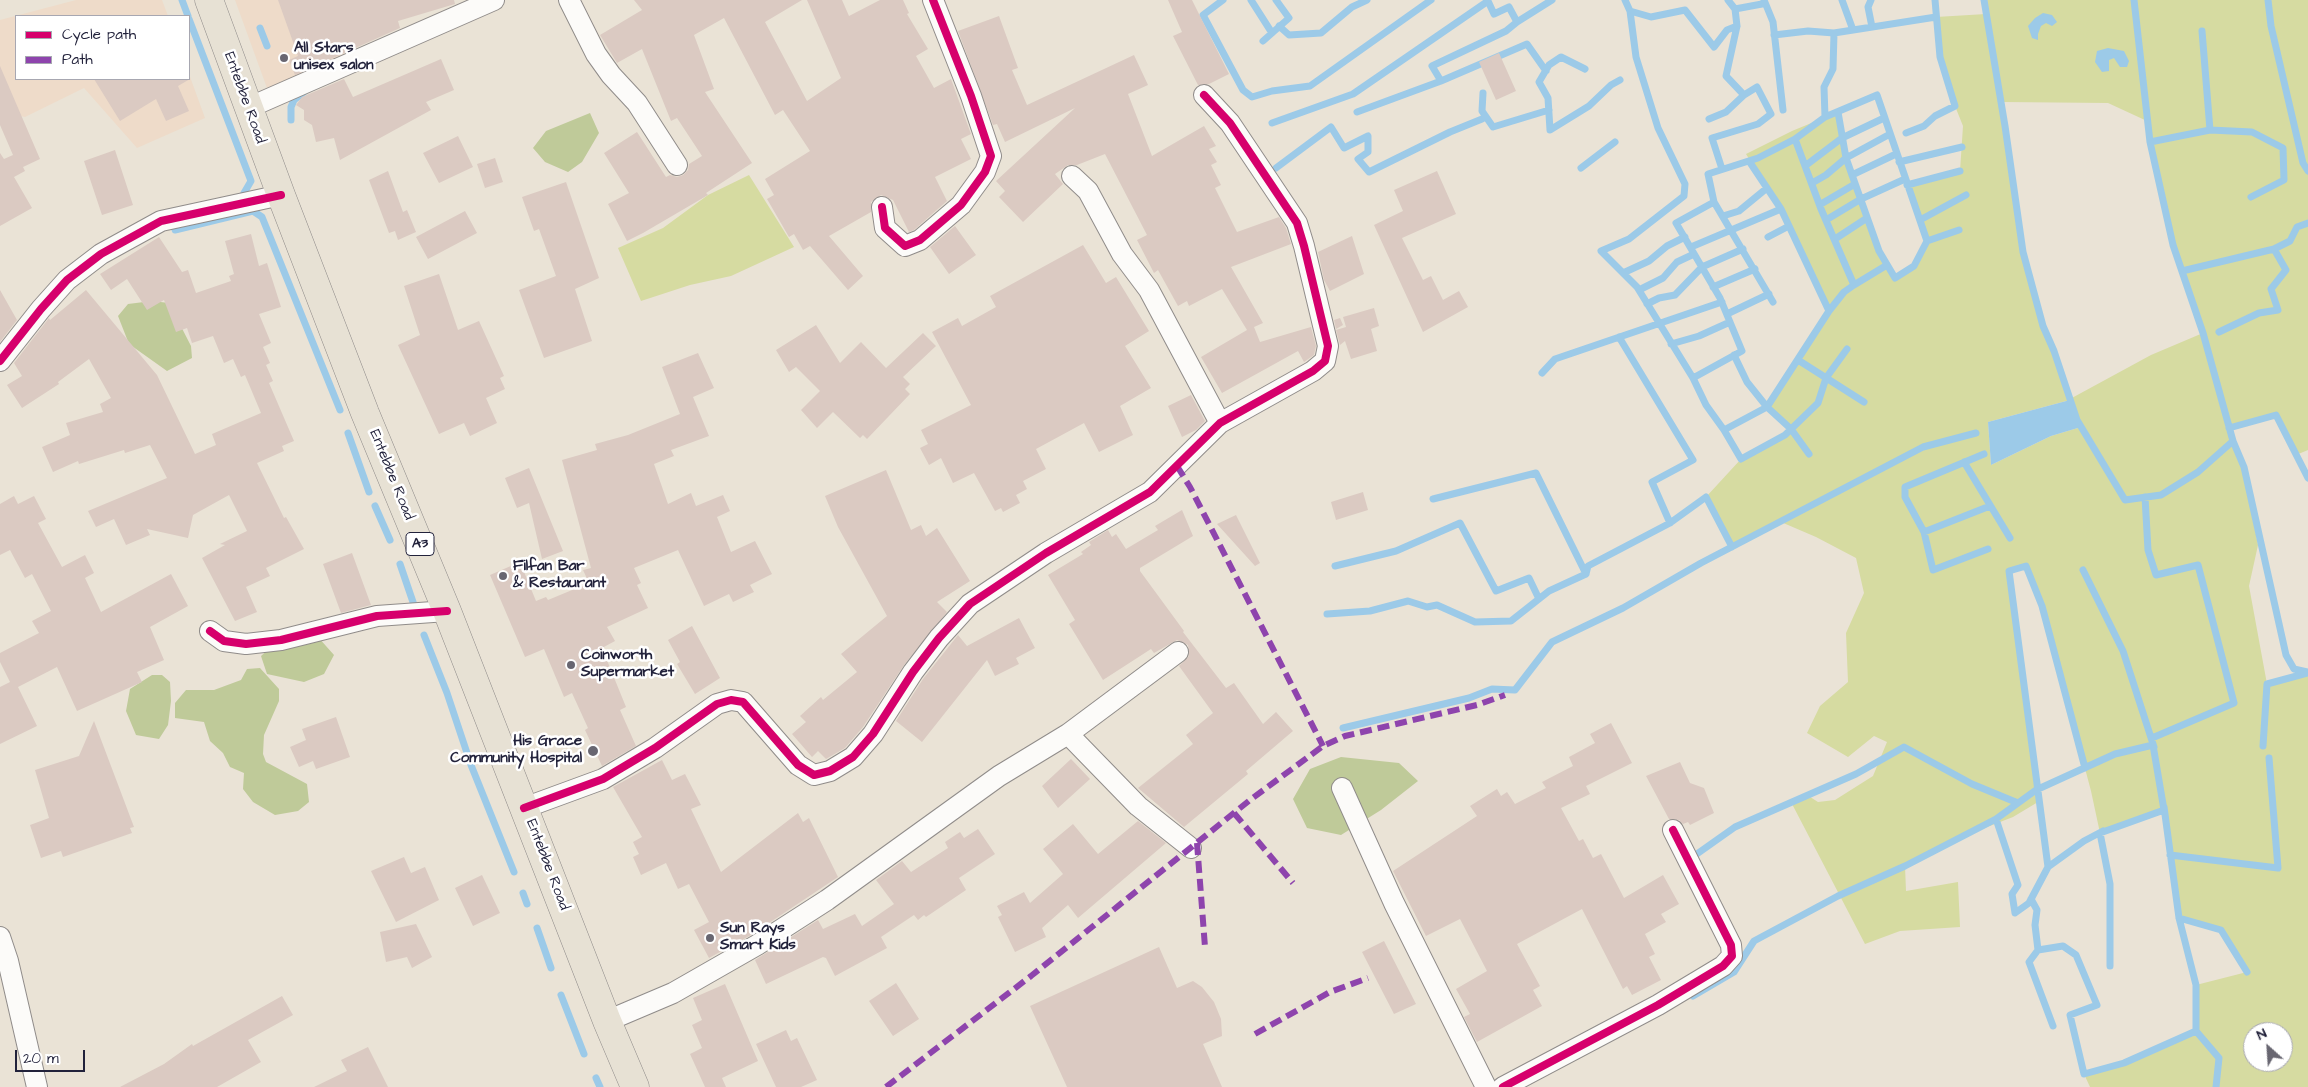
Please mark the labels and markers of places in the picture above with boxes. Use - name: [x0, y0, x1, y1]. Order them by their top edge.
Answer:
- place label: All Stars unisex salon: [294, 40, 374, 75]
- marker: All Stars unisex salon: [278, 52, 290, 64]
- place label: Filfan Bar & Restaurant: [513, 558, 606, 593]
- marker: Filfan Bar & Restaurant: [497, 570, 509, 582]
- place label: Coinworth Supermarket: [581, 647, 674, 682]
- marker: Coinworth Supermarket: [565, 659, 577, 671]
- place label: His Grace Community Hospital: [450, 733, 582, 768]
- marker: His Grace Community Hospital: [586, 744, 600, 758]
- place label: Sun Rays Smart Kids: [720, 920, 796, 955]
- marker: Sun Rays Smart Kids: [704, 932, 716, 944]

